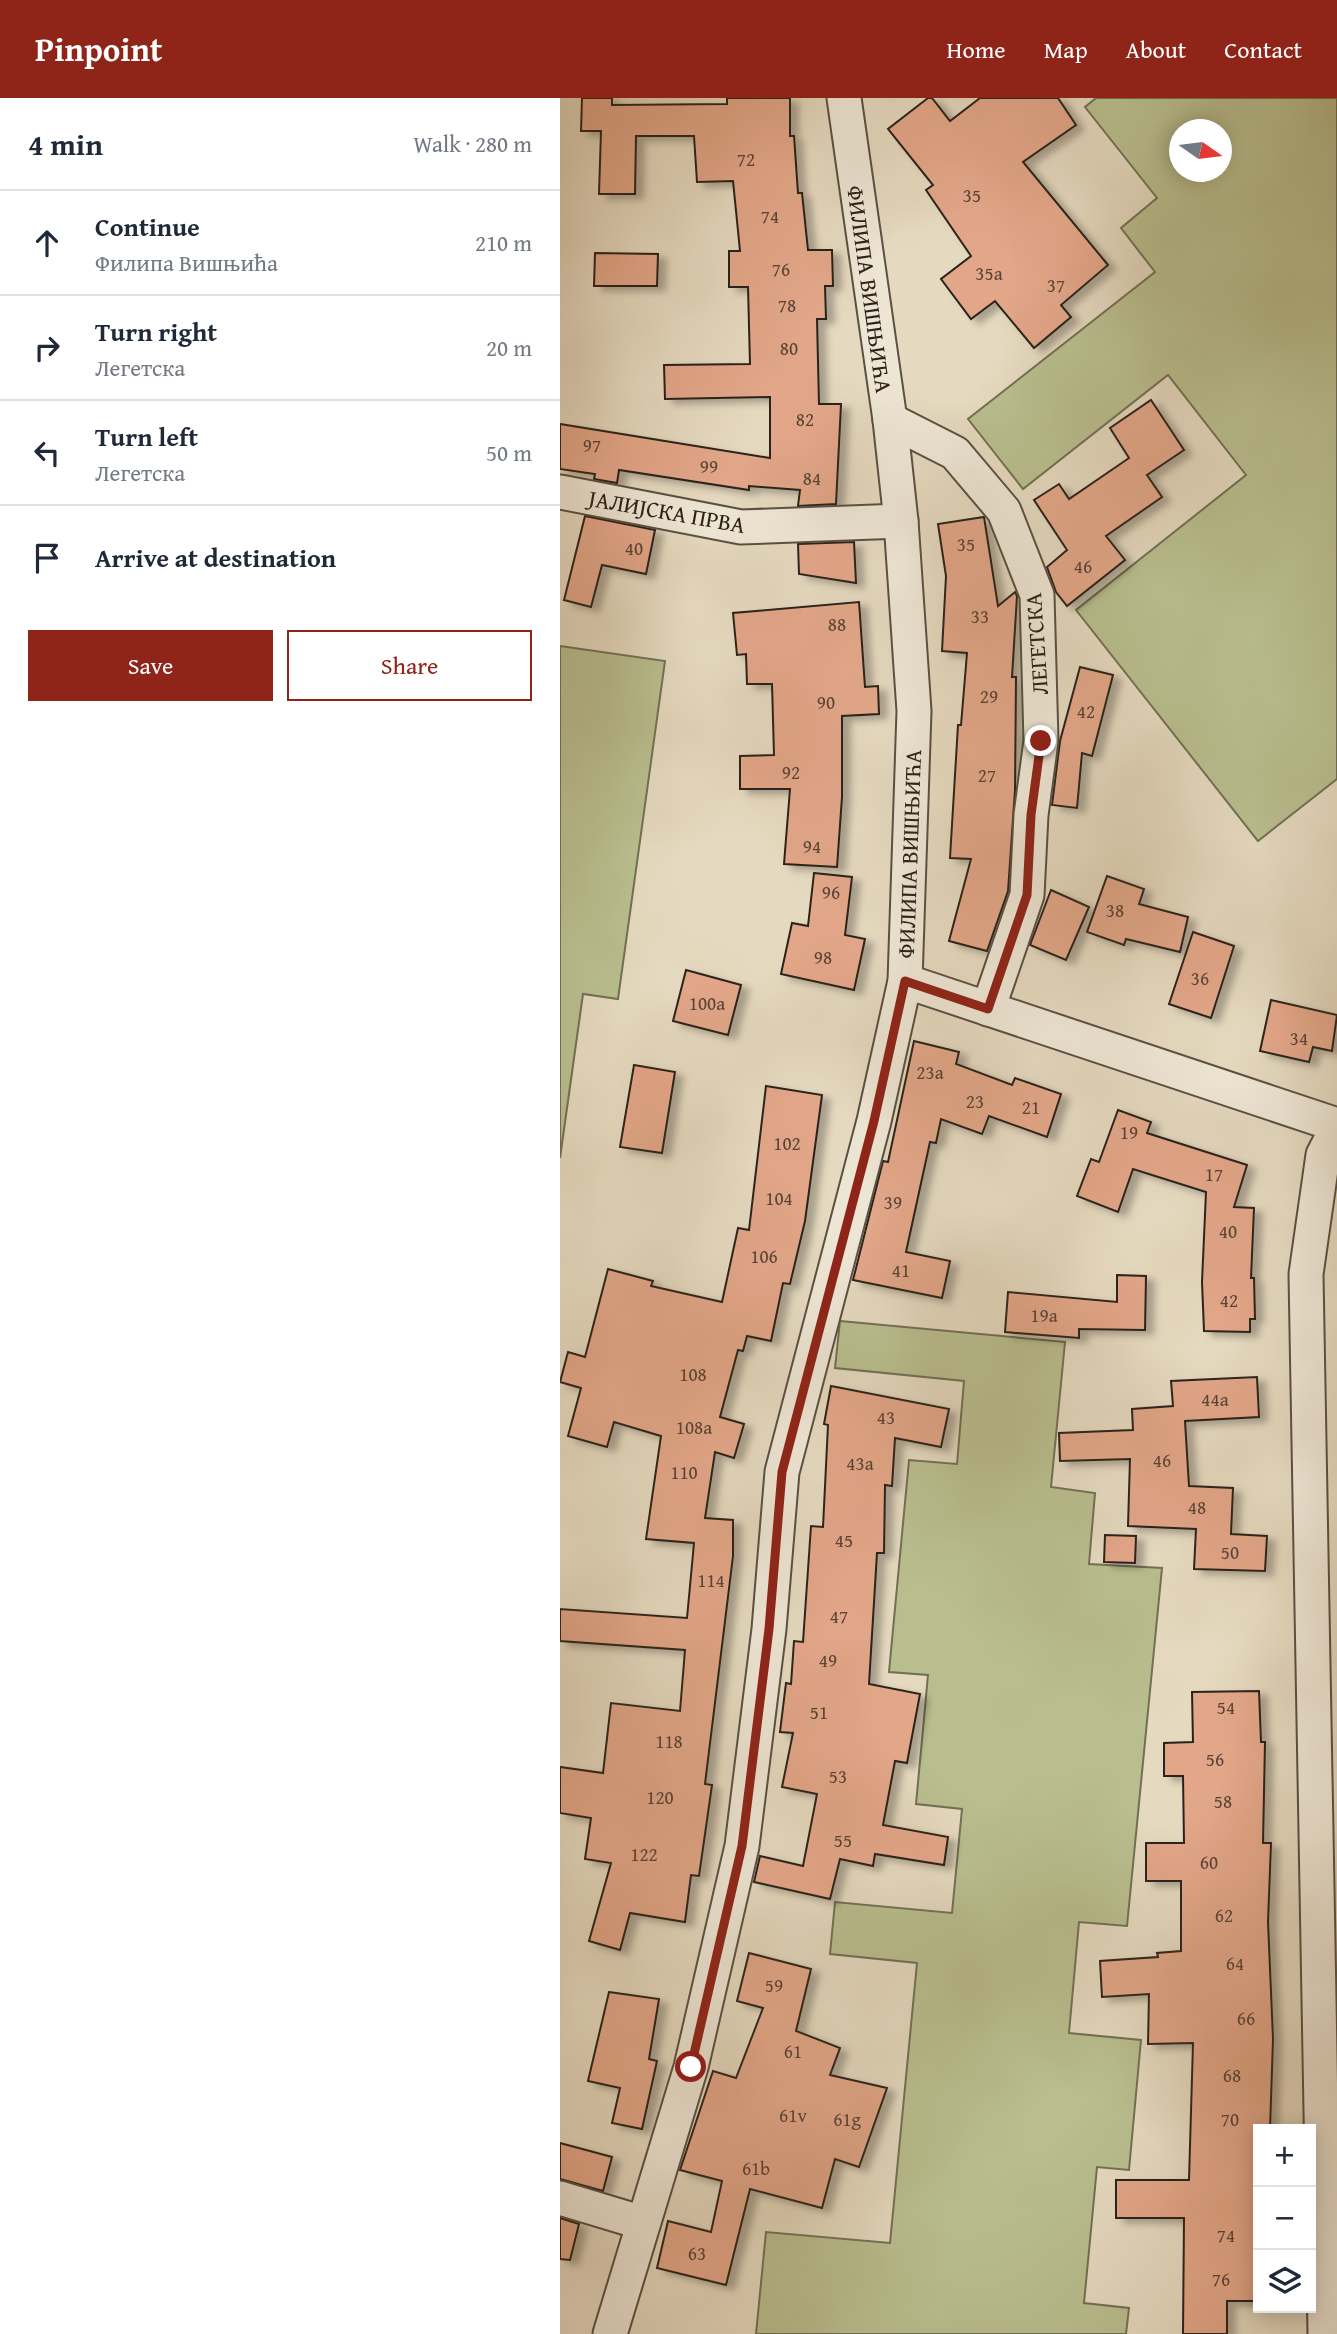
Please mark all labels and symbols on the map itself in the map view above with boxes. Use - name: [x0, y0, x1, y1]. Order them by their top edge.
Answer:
- north arrow: [1169, 119, 1232, 182]
- house number: 72: [737, 145, 755, 173]
- house number: 35: [963, 181, 981, 209]
- street label: ФИЛИПА ВИШЊИЋА: [839, 183, 901, 395]
- house number: 74: [761, 202, 779, 230]
- house number: 76: [772, 255, 790, 283]
- house number: 35a: [975, 259, 1003, 287]
- house number: 37: [1047, 271, 1065, 299]
- house number: 78: [778, 291, 796, 319]
- house number: 80: [780, 334, 798, 362]
- house number: 82: [796, 405, 814, 433]
- house number: 97: [583, 431, 601, 459]
- house number: 99: [700, 452, 718, 480]
- house number: 84: [803, 464, 821, 492]
- street label: ЈАЛИЈСКА ПРВА: [583, 480, 748, 541]
- house number: 35: [957, 530, 975, 558]
- house number: 40: [625, 534, 643, 562]
- house number: 46: [1074, 552, 1092, 580]
- street label: ЛЕГЕТСКА: [1016, 592, 1056, 696]
- house number: 33: [971, 602, 989, 630]
- house number: 88: [828, 610, 846, 638]
- house number: 29: [980, 682, 998, 710]
- house number: 90: [817, 688, 835, 716]
- house number: 42: [1077, 697, 1095, 725]
- route end: [1025, 725, 1056, 756]
- street label: ФИЛИПА ВИШЊИЋА: [889, 749, 929, 959]
- house number: 92: [782, 758, 800, 786]
- house number: 27: [978, 761, 996, 789]
- house number: 94: [803, 832, 821, 860]
- house number: 96: [822, 878, 840, 906]
- house number: 38: [1106, 896, 1124, 924]
- house number: 98: [814, 943, 832, 971]
- house number: 36: [1191, 964, 1209, 992]
- house number: 100a: [689, 989, 725, 1017]
- house number: 34: [1290, 1024, 1308, 1052]
- house number: 23a: [916, 1058, 944, 1086]
- house number: 23: [966, 1087, 984, 1115]
- house number: 21: [1022, 1093, 1040, 1121]
- house number: 19: [1120, 1118, 1138, 1146]
- house number: 102: [773, 1129, 801, 1157]
- house number: 17: [1205, 1160, 1223, 1188]
- house number: 104: [765, 1184, 793, 1212]
- house number: 39: [884, 1188, 902, 1216]
- house number: 40: [1219, 1217, 1237, 1245]
- house number: 106: [750, 1242, 778, 1270]
- house number: 41: [892, 1256, 910, 1284]
- house number: 42: [1220, 1286, 1238, 1314]
- house number: 19a: [1030, 1301, 1058, 1329]
- house number: 108: [679, 1360, 707, 1388]
- house number: 44a: [1201, 1385, 1229, 1413]
- house number: 43: [877, 1403, 895, 1431]
- house number: 108a: [676, 1413, 712, 1441]
- house number: 46: [1153, 1446, 1171, 1474]
- house number: 43a: [846, 1449, 874, 1477]
- house number: 110: [670, 1458, 698, 1486]
- house number: 48: [1188, 1493, 1206, 1521]
- house number: 45: [835, 1526, 853, 1554]
- house number: 50: [1221, 1538, 1239, 1566]
- house number: 114: [697, 1566, 725, 1594]
- house number: 47: [830, 1602, 848, 1630]
- house number: 49: [819, 1646, 837, 1674]
- house number: 54: [1217, 1693, 1235, 1721]
- house number: 51: [810, 1698, 828, 1726]
- house number: 118: [655, 1727, 683, 1755]
- house number: 56: [1206, 1745, 1224, 1773]
- house number: 53: [829, 1762, 847, 1790]
- house number: 120: [646, 1783, 674, 1811]
- house number: 58: [1214, 1787, 1232, 1815]
- house number: 55: [834, 1826, 852, 1854]
- house number: 122: [630, 1840, 658, 1868]
- house number: 60: [1200, 1848, 1218, 1876]
- house number: 62: [1215, 1901, 1233, 1929]
- house number: 64: [1226, 1949, 1244, 1977]
- house number: 59: [765, 1971, 783, 1999]
- house number: 66: [1237, 2004, 1255, 2032]
- house number: 61: [784, 2037, 802, 2065]
- route start: [675, 2051, 706, 2082]
- house number: 68: [1223, 2061, 1241, 2089]
- house number: 61v: [779, 2101, 807, 2129]
- house number: 61g: [833, 2105, 861, 2133]
- house number: 70: [1221, 2105, 1239, 2133]
- house number: 61b: [742, 2154, 770, 2182]
- house number: 74: [1217, 2221, 1235, 2249]
- house number: 63: [688, 2239, 706, 2267]
- house number: 76: [1212, 2265, 1230, 2293]

